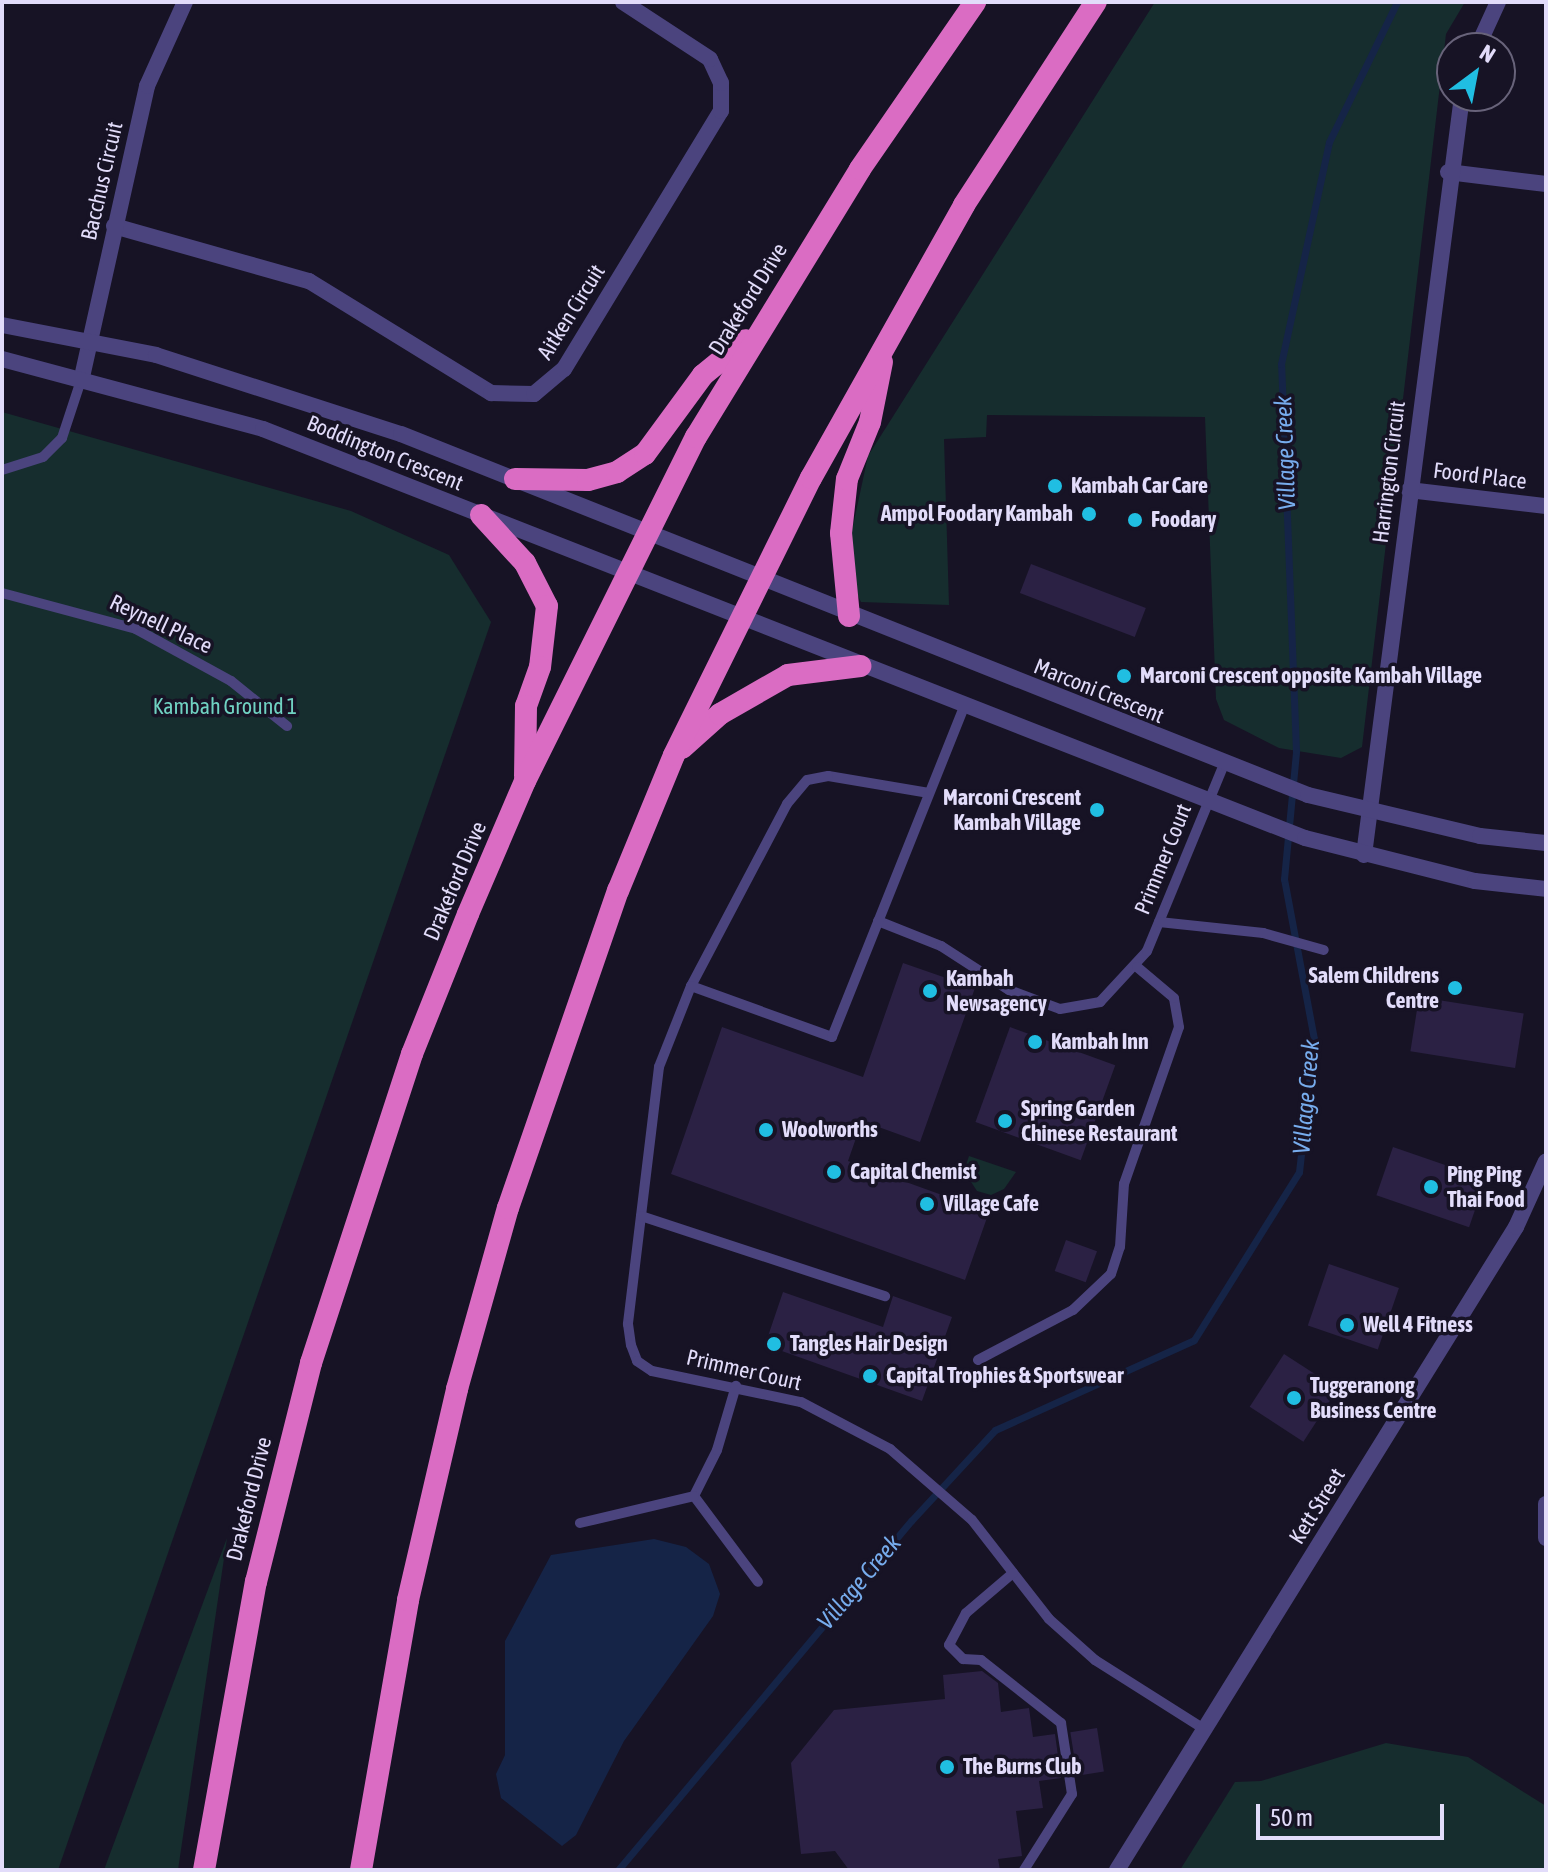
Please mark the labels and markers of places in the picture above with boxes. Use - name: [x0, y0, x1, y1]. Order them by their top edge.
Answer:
- place label: Kambah Car Care: [1071, 473, 1208, 499]
- marker: Kambah Car Care: [1046, 477, 1064, 495]
- place label: Ampol Foodary Kambah: [881, 501, 1073, 527]
- marker: Ampol Foodary Kambah: [1080, 505, 1098, 523]
- place label: Foodary: [1151, 507, 1216, 533]
- marker: Foodary: [1126, 511, 1144, 529]
- place label: Marconi Crescent opposite Kambah Village: [1140, 663, 1482, 689]
- marker: Marconi Crescent opposite Kambah Village: [1115, 667, 1133, 685]
- place label: Marconi Crescent Kambah Village: [943, 784, 1081, 836]
- marker: Marconi Crescent Kambah Village: [1088, 801, 1106, 819]
- place label: Salem Childrens Centre: [1308, 962, 1439, 1014]
- place label: Kambah Newsagency: [946, 965, 1047, 1016]
- marker: Salem Childrens Centre: [1446, 979, 1464, 997]
- marker: Kambah Newsagency: [921, 982, 939, 1000]
- place label: Kambah Inn: [1051, 1029, 1149, 1055]
- marker: Kambah Inn: [1026, 1033, 1044, 1051]
- place label: Spring Garden Chinese Restaurant: [1021, 1095, 1177, 1146]
- marker: Spring Garden Chinese Restaurant: [996, 1112, 1014, 1130]
- place label: Woolworths: [782, 1117, 878, 1143]
- marker: Woolworths: [757, 1121, 775, 1139]
- place label: Capital Chemist: [850, 1159, 977, 1185]
- place label: Ping Ping Thai Food: [1447, 1161, 1525, 1212]
- marker: Capital Chemist: [825, 1163, 843, 1181]
- marker: Ping Ping Thai Food: [1422, 1178, 1440, 1196]
- place label: Village Cafe: [943, 1191, 1039, 1217]
- marker: Village Cafe: [918, 1195, 936, 1213]
- place label: Well 4 Fitness: [1363, 1312, 1473, 1338]
- marker: Well 4 Fitness: [1338, 1316, 1356, 1334]
- place label: Tangles Hair Design: [790, 1331, 948, 1357]
- marker: Tangles Hair Design: [765, 1335, 783, 1353]
- place label: Capital Trophies & Sportswear: [886, 1363, 1124, 1389]
- marker: Capital Trophies & Sportswear: [861, 1367, 879, 1385]
- place label: Tuggeranong Business Centre: [1310, 1372, 1436, 1424]
- marker: Tuggeranong Business Centre: [1285, 1389, 1303, 1407]
- place label: The Burns Club: [963, 1754, 1082, 1780]
- marker: The Burns Club: [938, 1758, 956, 1776]

